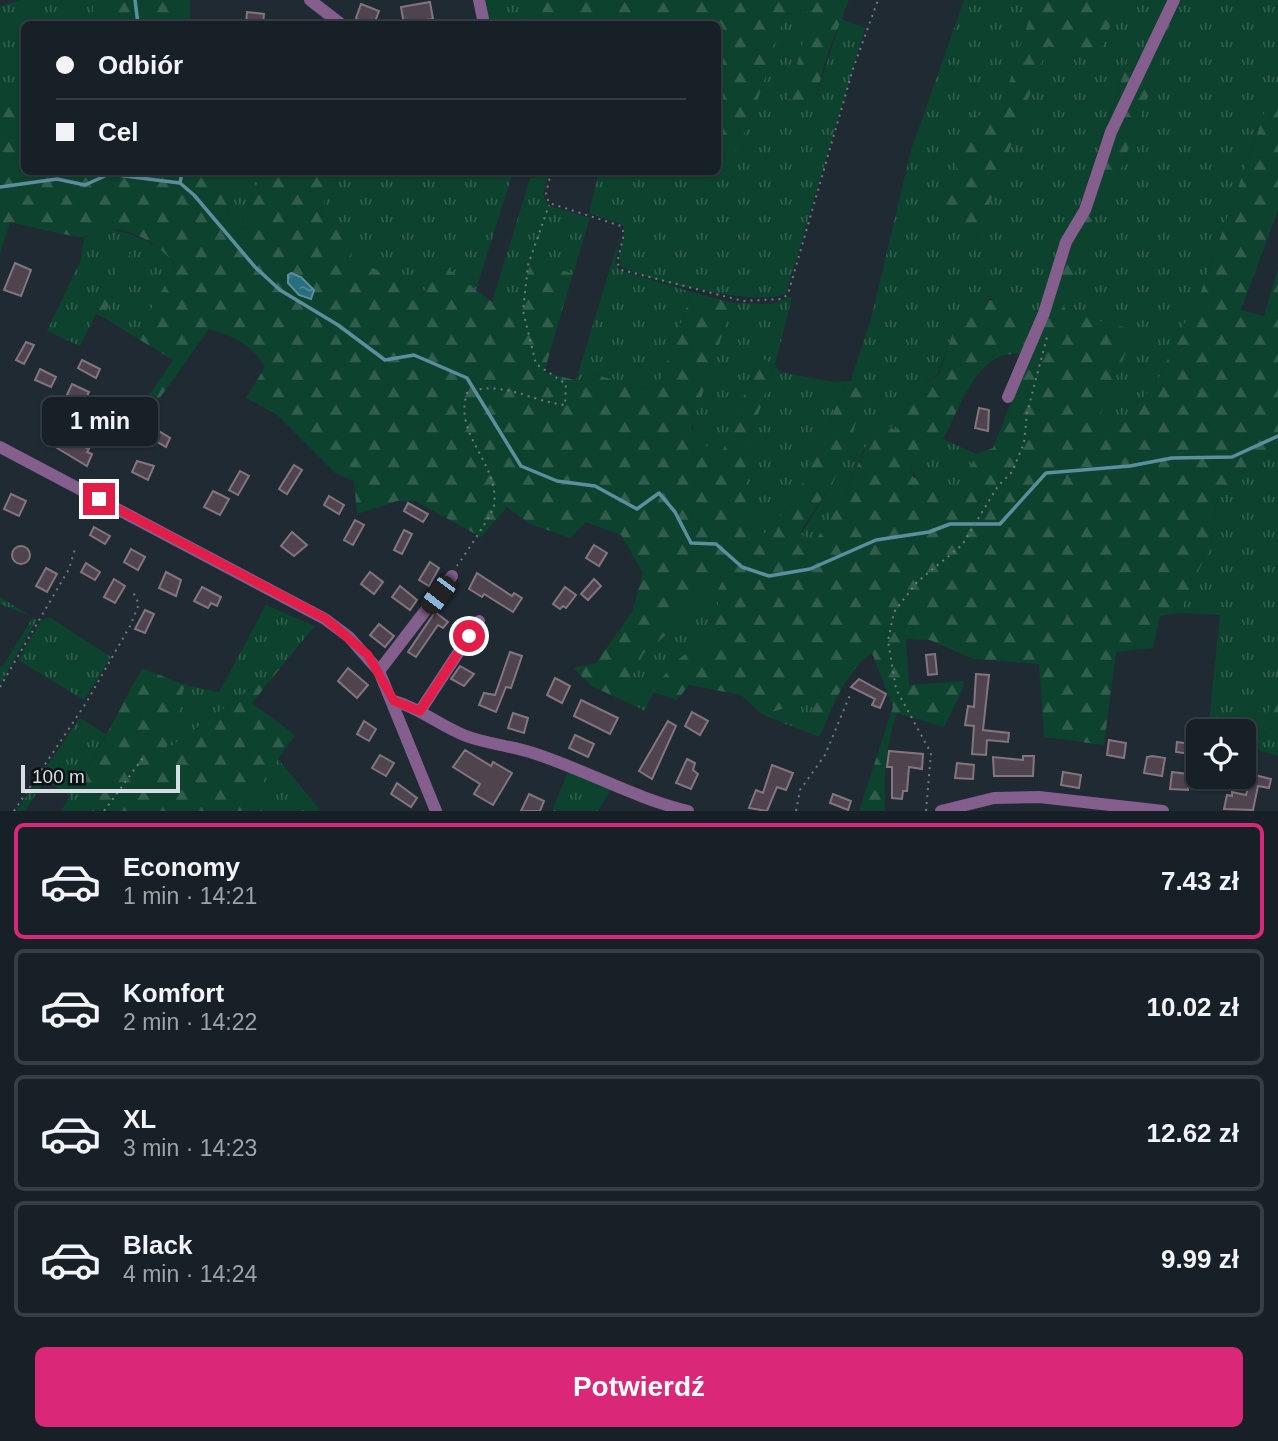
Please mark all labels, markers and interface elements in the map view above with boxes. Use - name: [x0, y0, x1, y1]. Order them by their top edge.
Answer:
- text: Odbiór: [98, 50, 183, 80]
- text: Cel: [98, 117, 138, 147]
- callout: 1 min: [41, 398, 157, 447]
- text: 1 min: [70, 408, 130, 434]
- route end: [83, 483, 115, 515]
- car: [417, 572, 460, 618]
- route start: [453, 620, 485, 652]
- map controls: [1186, 719, 1256, 789]
- button: locate: [1186, 719, 1256, 789]
- scale bar: [21, 762, 180, 794]
- text: 100 m: [32, 766, 85, 787]
- icon: car: [39, 850, 102, 913]
- text: Economy: [123, 852, 240, 882]
- text: 7.43 zł: [1161, 866, 1239, 896]
- text: 1 min · 14:21: [123, 883, 257, 909]
- icon: car: [39, 976, 102, 1039]
- text: Komfort: [123, 978, 224, 1008]
- text: 10.02 zł: [1146, 992, 1239, 1022]
- text: 2 min · 14:22: [123, 1009, 257, 1035]
- icon: car: [39, 1102, 102, 1165]
- text: XL: [123, 1104, 156, 1134]
- text: 12.62 zł: [1146, 1118, 1239, 1148]
- text: 3 min · 14:23: [123, 1135, 257, 1161]
- icon: car: [39, 1228, 102, 1291]
- text: Black: [123, 1230, 192, 1260]
- text: 9.99 zł: [1161, 1244, 1239, 1274]
- text: 4 min · 14:24: [123, 1261, 257, 1287]
- button: Potwierdź: [35, 1347, 1243, 1427]

